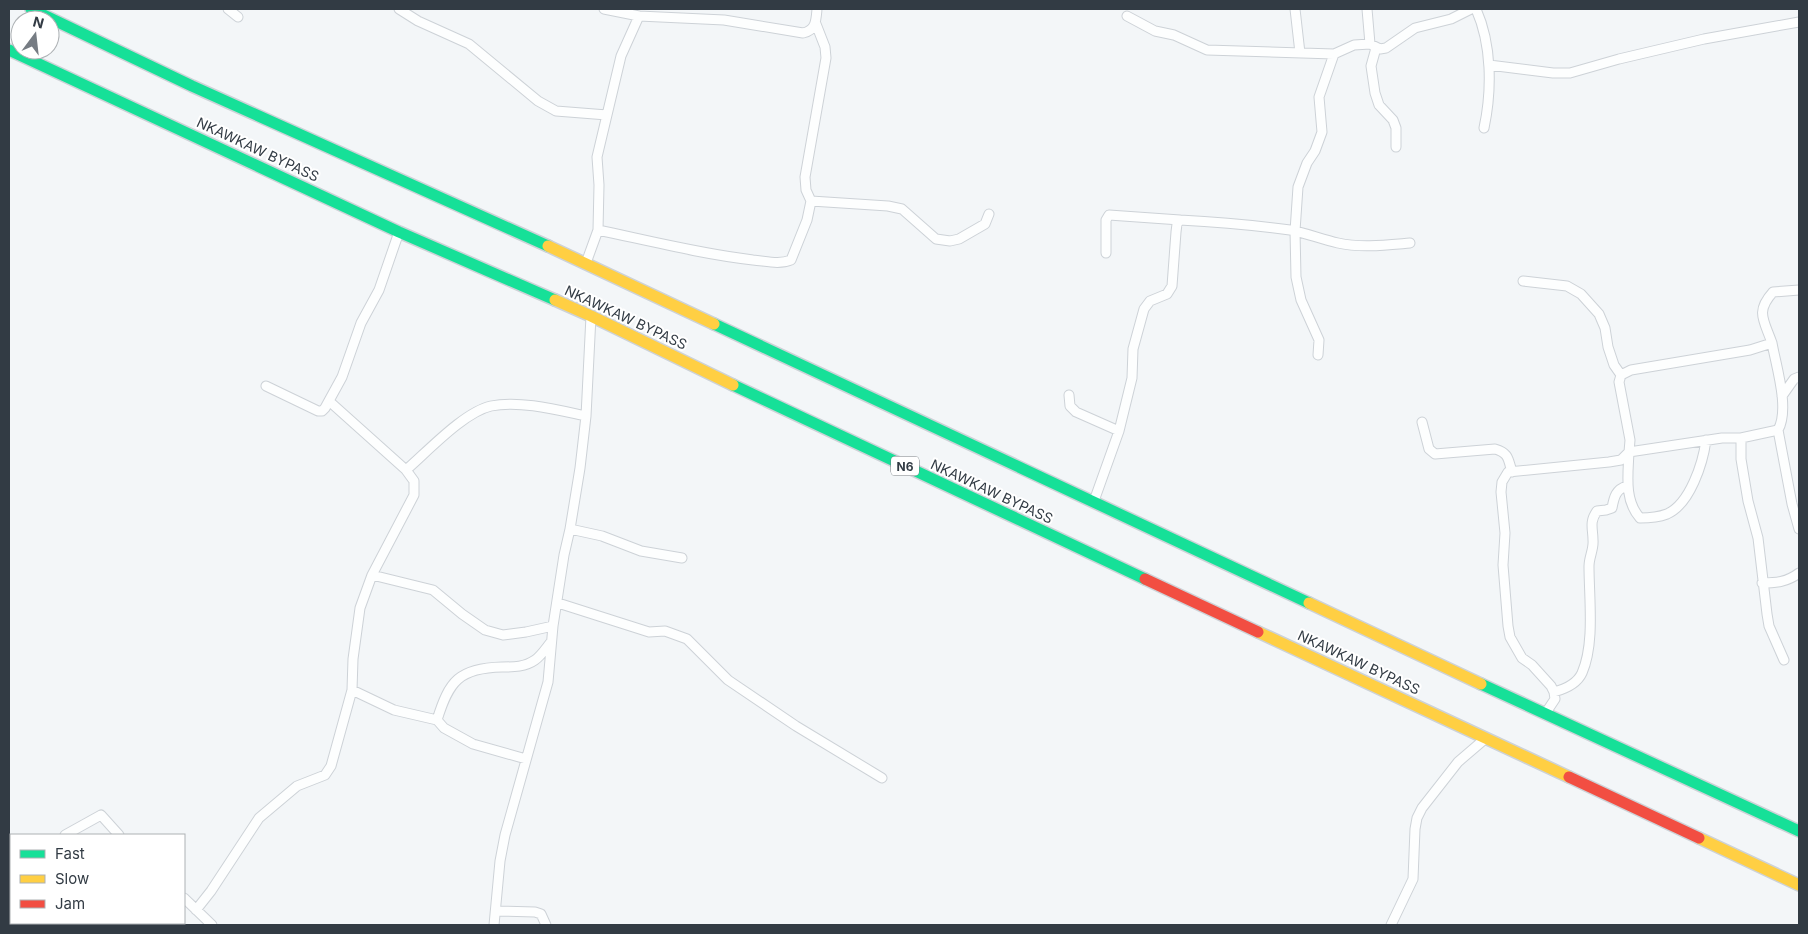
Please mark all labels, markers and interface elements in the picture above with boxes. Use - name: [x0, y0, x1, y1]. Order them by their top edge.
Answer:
- north arrow: [10, 10, 60, 60]
- text: N: [31, 12, 46, 32]
- street label: NKAWKAW BYPASS: [194, 113, 322, 185]
- street label: NKAWKAW BYPASS: [562, 281, 690, 353]
- street label: NKAWKAW BYPASS: [928, 455, 1056, 527]
- road number: N6: [891, 456, 919, 476]
- street label: NKAWKAW BYPASS: [1295, 626, 1423, 698]
- legend: [10, 834, 185, 924]
- text: Fast: [55, 844, 85, 863]
- text: Slow: [55, 869, 89, 888]
- text: Jam: [55, 894, 85, 913]

